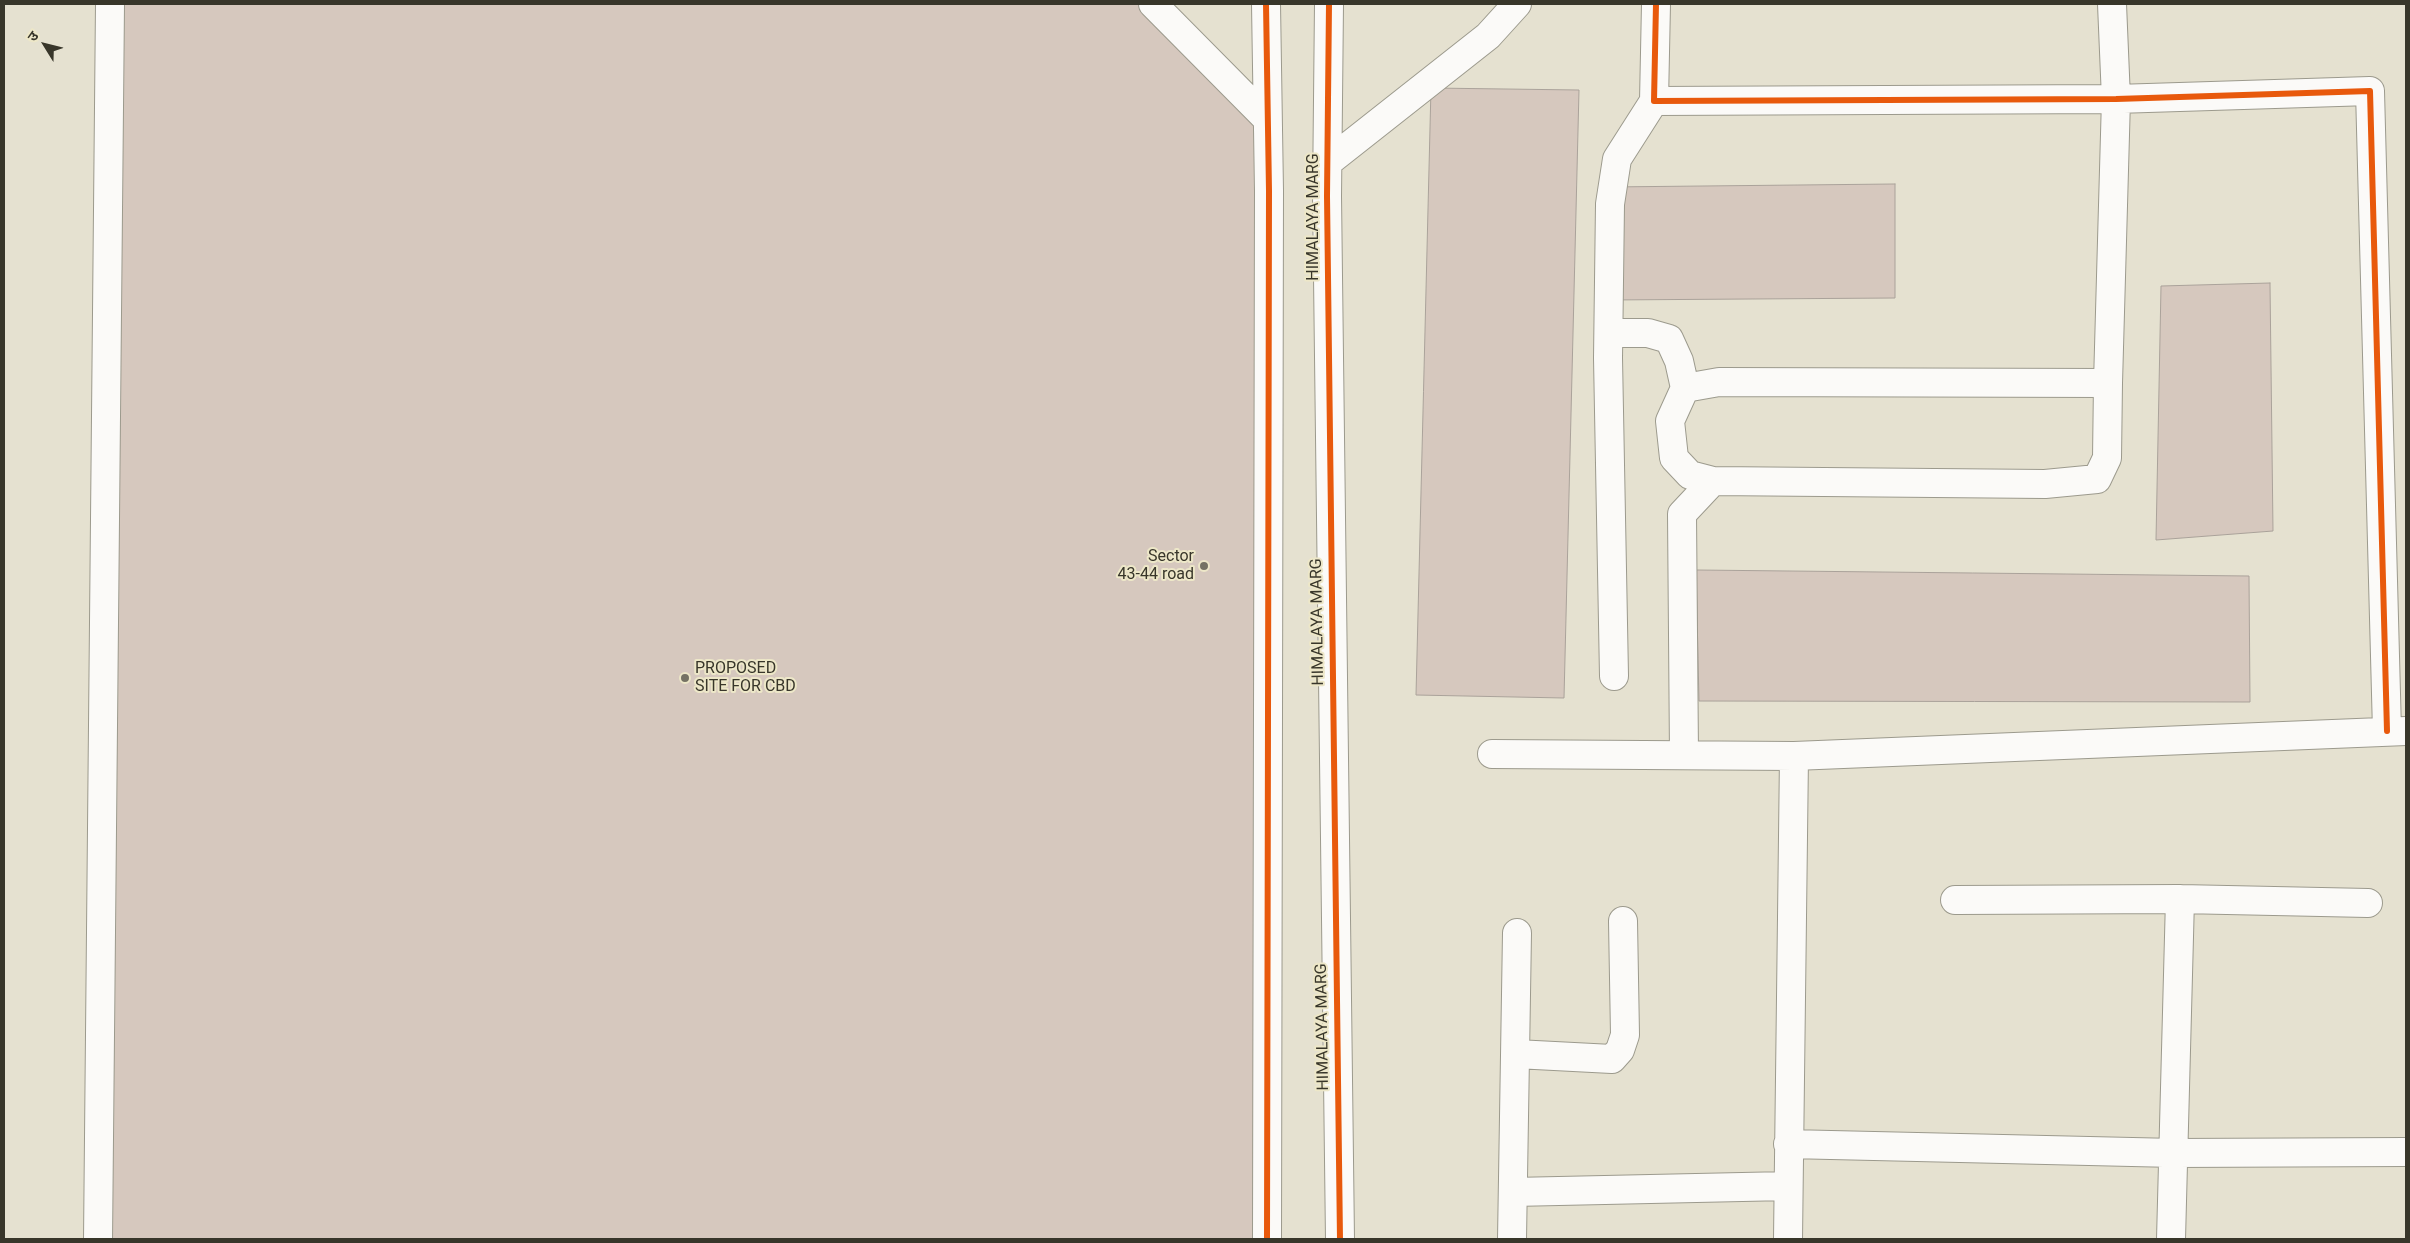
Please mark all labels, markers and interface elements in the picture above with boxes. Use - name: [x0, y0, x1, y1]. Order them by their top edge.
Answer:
- north arrow: [20, 20, 70, 70]
- text: उ: [24, 28, 42, 44]
- street label: HIMALAYA MARG: [1304, 153, 1324, 281]
- place label: Sector 43-44 road: [1118, 547, 1194, 585]
- street label: HIMALAYA MARG: [1307, 558, 1329, 686]
- marker: Sector 43-44 road: [1198, 560, 1210, 572]
- place label: PROPOSED SITE FOR CBD: [695, 659, 796, 697]
- marker: PROPOSED SITE FOR CBD: [679, 672, 691, 684]
- street label: HIMALAYA MARG: [1312, 963, 1334, 1091]

